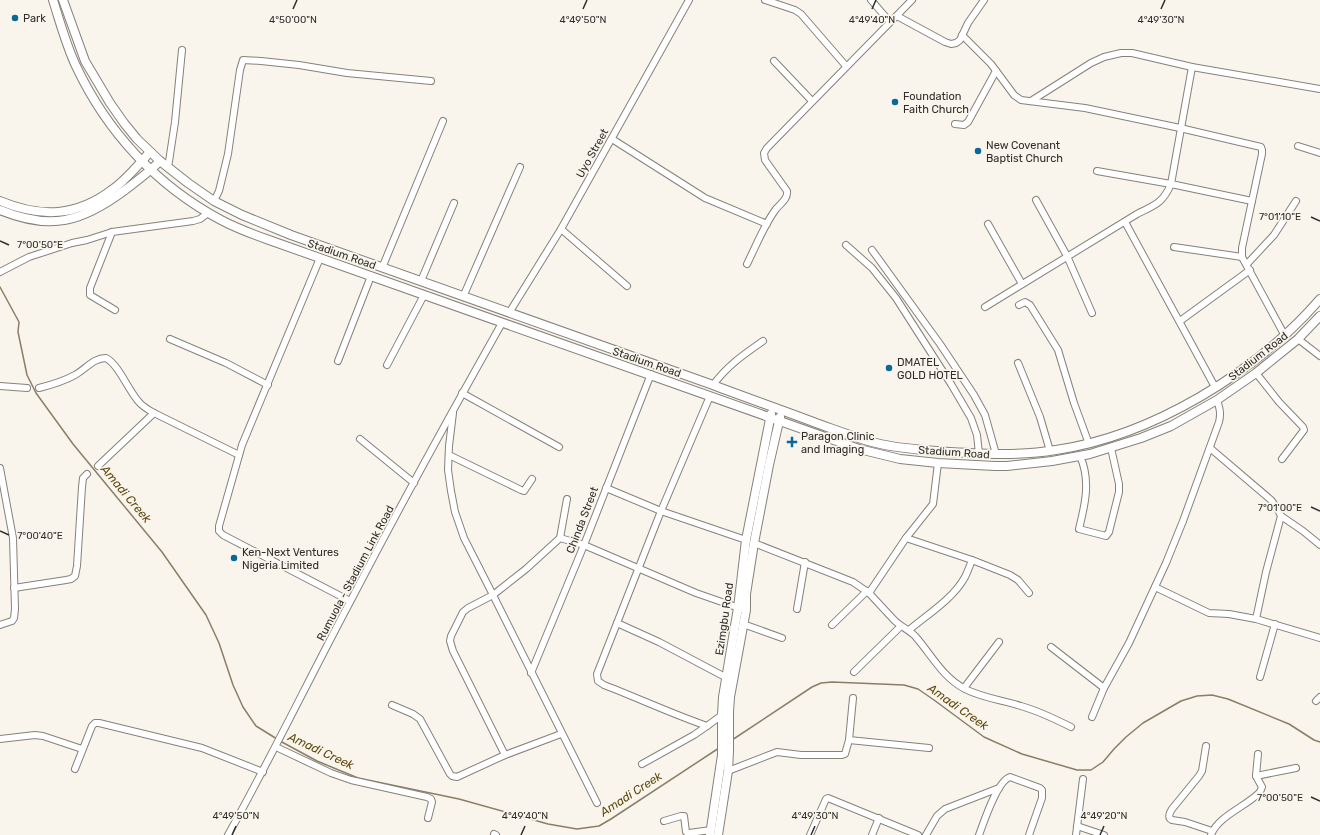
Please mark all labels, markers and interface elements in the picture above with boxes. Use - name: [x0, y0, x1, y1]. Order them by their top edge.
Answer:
- place label: Park: [23, 12, 46, 25]
- marker: Park: [10, 13, 20, 23]
- text: 4°50'00"N: [269, 14, 317, 26]
- text: 4°49'50"N: [560, 14, 606, 26]
- text: 4°49'40"N: [849, 14, 895, 26]
- text: 4°49'30"N: [1138, 14, 1185, 26]
- place label: Foundation Faith Church: [903, 90, 969, 116]
- marker: Foundation Faith Church: [890, 97, 900, 107]
- street label: Uyo Street: [574, 126, 612, 180]
- place label: New Covenant Baptist Church: [986, 139, 1063, 165]
- marker: New Covenant Baptist Church: [973, 146, 983, 156]
- text: 7°01'10"E: [1259, 211, 1301, 223]
- street label: Stadium Road: [306, 237, 378, 272]
- text: 7°00'50"E: [17, 239, 63, 251]
- street label: Stadium Road: [1226, 329, 1291, 384]
- street label: Stadium Road: [611, 345, 683, 380]
- place label: DMATEL GOLD HOTEL: [897, 356, 963, 382]
- marker: DMATEL GOLD HOTEL: [884, 363, 894, 373]
- place label: Paragon Clinic and Imaging: [801, 430, 875, 456]
- marker: Paragon Clinic and Imaging: [786, 436, 798, 448]
- street label: Stadium Road: [918, 444, 990, 461]
- water label: Amadi Creek: [97, 462, 155, 526]
- street label: Chinda Street: [564, 484, 601, 555]
- text: 7°01'00"E: [1258, 502, 1302, 514]
- street label: Rumuola - Stadium Link Road: [314, 503, 397, 643]
- text: 7°00'40"E: [17, 530, 63, 542]
- place label: Ken-Next Ventures Nigeria Limited: [242, 546, 339, 572]
- marker: Ken-Next Ventures Nigeria Limited: [229, 553, 239, 563]
- street label: Ezimgbu Road: [713, 582, 736, 656]
- water label: Amadi Creek: [924, 680, 992, 734]
- water label: Amadi Creek: [285, 729, 357, 773]
- water label: Amadi Creek: [597, 768, 665, 820]
- text: 7°00'50"E: [1257, 792, 1303, 804]
- text: 4°49'50"N: [213, 810, 259, 822]
- text: 4°49'40"N: [502, 810, 548, 822]
- text: 4°49'30"N: [792, 810, 839, 822]
- text: 4°49'20"N: [1081, 810, 1127, 822]

